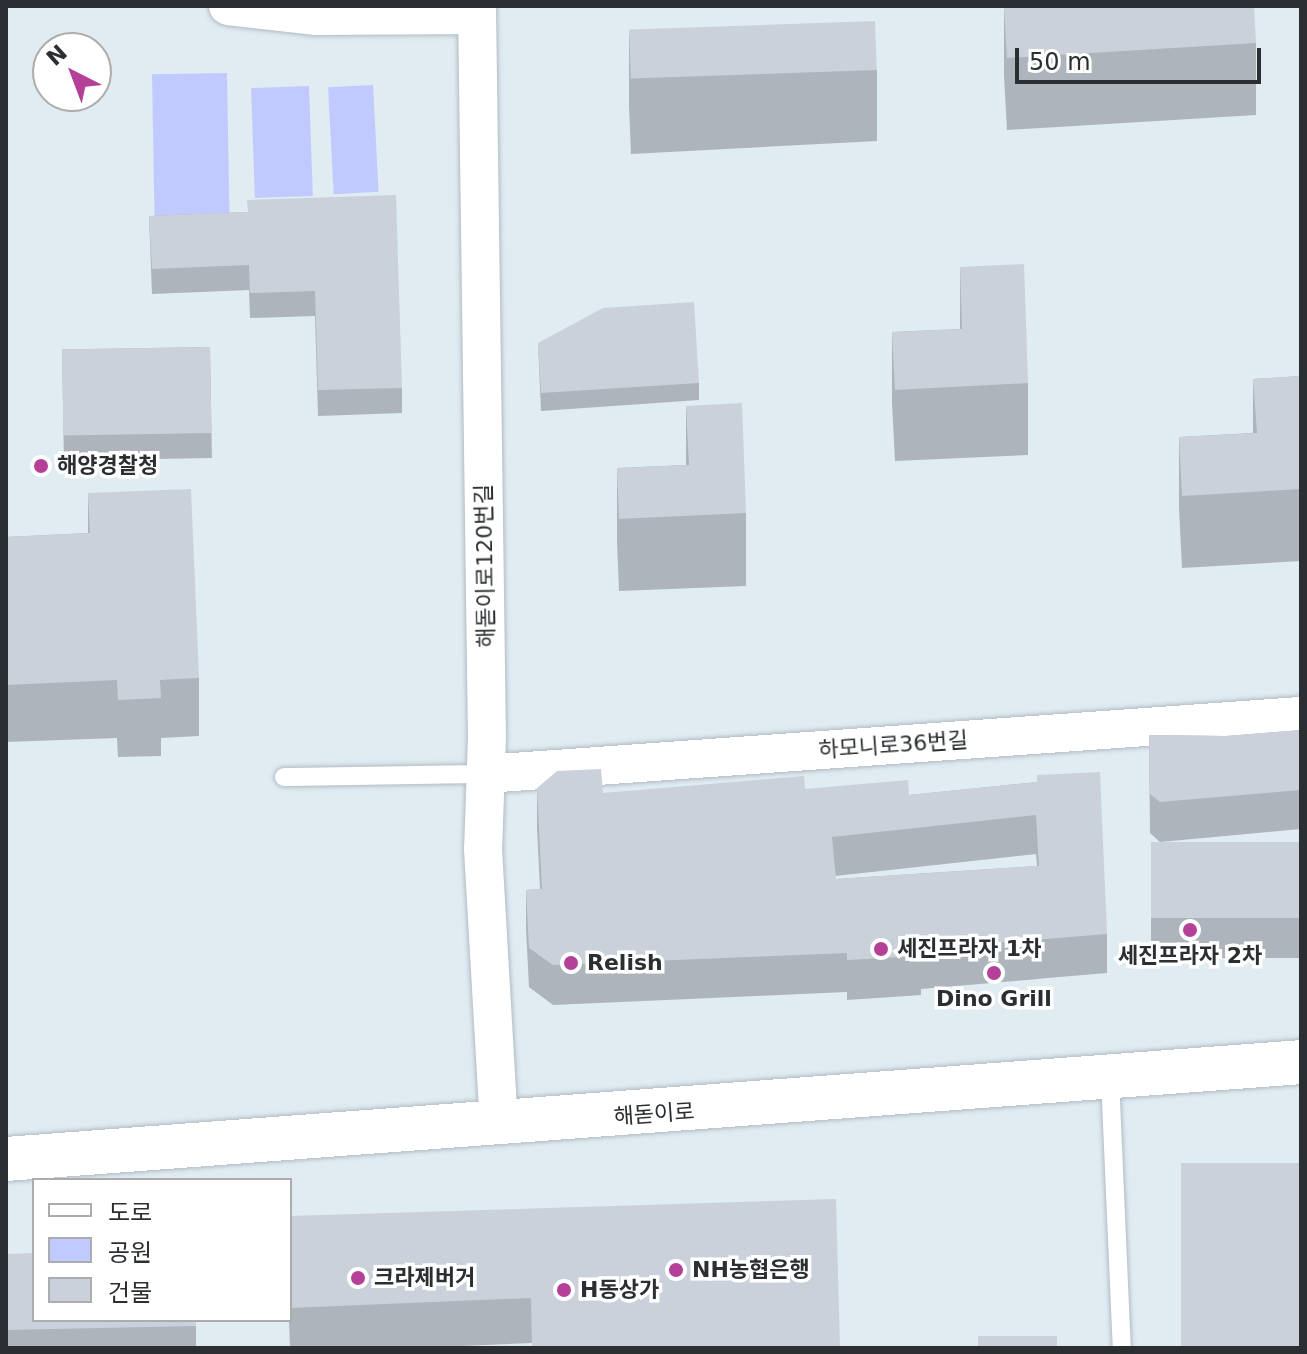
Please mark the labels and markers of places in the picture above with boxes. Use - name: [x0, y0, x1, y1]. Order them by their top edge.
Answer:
- place label: 해양경찰청: [57, 453, 158, 479]
- marker: 해양경찰청: [32, 457, 50, 475]
- marker: 세진프라자 2차: [1181, 921, 1199, 939]
- place label: 세진프라자 1차: [897, 936, 1041, 962]
- marker: 세진프라자 1차: [872, 940, 890, 958]
- place label: 세진프라자 2차: [1118, 943, 1262, 969]
- place label: Relish: [587, 950, 663, 976]
- marker: Relish: [562, 954, 580, 972]
- marker: Dino Grill: [985, 964, 1003, 982]
- place label: Dino Grill: [936, 986, 1052, 1012]
- place label: NH농협은행: [692, 1257, 810, 1283]
- marker: NH농협은행: [667, 1261, 685, 1279]
- place label: 크라제버거: [374, 1265, 475, 1291]
- marker: 크라제버거: [349, 1269, 367, 1287]
- place label: H동상가: [580, 1277, 659, 1303]
- marker: H동상가: [555, 1281, 573, 1299]

